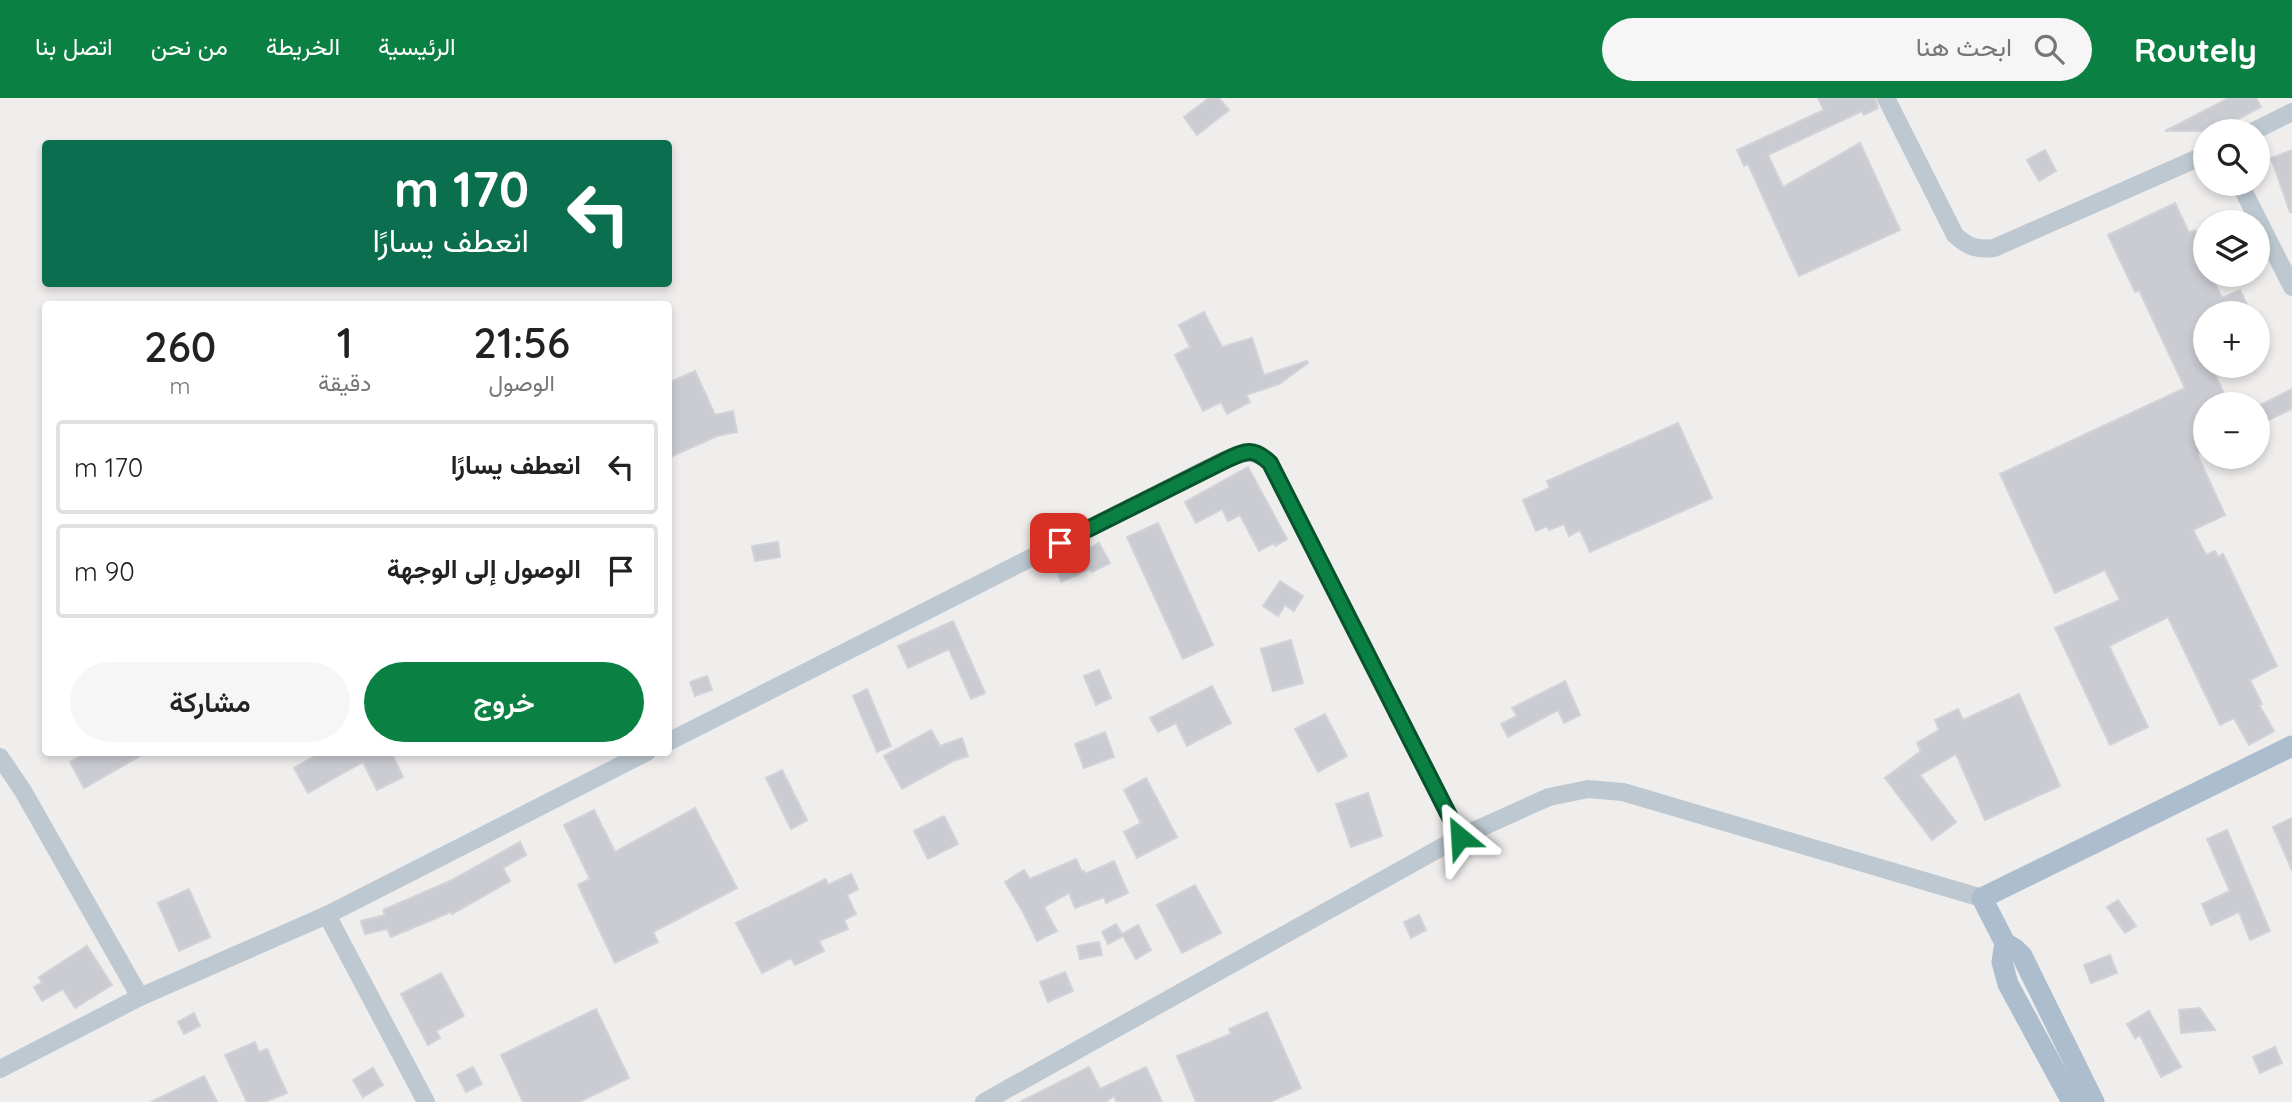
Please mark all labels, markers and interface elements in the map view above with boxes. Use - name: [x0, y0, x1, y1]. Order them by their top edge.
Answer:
- search box: [1602, 18, 2092, 81]
- text: Routely: [2134, 29, 2257, 70]
- text: ابحث هنا: [1916, 30, 2012, 63]
- icon: search: [2030, 30, 2068, 68]
- text: اتصل بنا: [35, 31, 113, 61]
- text: من نحن: [151, 31, 228, 61]
- text: الخريطة: [266, 31, 340, 61]
- text: الرئيسية: [378, 31, 456, 61]
- map controls: [2193, 119, 2270, 469]
- button: search: [2193, 119, 2270, 196]
- text: 170 m: [394, 158, 529, 219]
- icon: left: [553, 168, 644, 259]
- button: layers: [2193, 210, 2270, 287]
- text: انعطف يسارًا: [373, 220, 529, 260]
- button: +: [2193, 301, 2270, 378]
- text: 1: [337, 316, 353, 369]
- text: 21:56: [473, 316, 570, 369]
- text: 260: [144, 320, 216, 373]
- text: دقيقة: [318, 368, 371, 397]
- text: الوصول: [488, 368, 555, 397]
- text: m: [170, 371, 191, 400]
- button: −: [2193, 392, 2270, 469]
- text: انعطف يسارًا: [451, 448, 581, 481]
- icon: left: [602, 448, 640, 486]
- text: 170 m: [74, 451, 143, 484]
- pin: [1030, 513, 1090, 573]
- icon: arrive: [1041, 524, 1079, 562]
- text: الوصول إلى الوجهة: [387, 552, 581, 585]
- icon: arrive: [602, 552, 640, 590]
- text: 90 m: [74, 555, 135, 588]
- button: مشاركة: [70, 662, 350, 742]
- button: خروج: [364, 662, 644, 742]
- position arrow: [1423, 800, 1497, 874]

